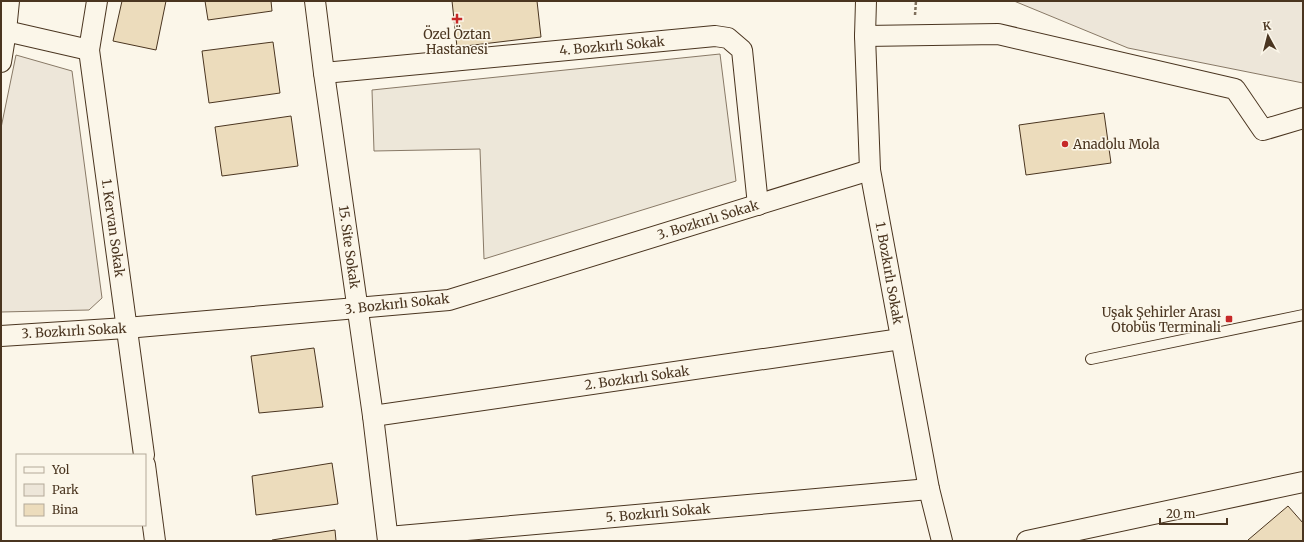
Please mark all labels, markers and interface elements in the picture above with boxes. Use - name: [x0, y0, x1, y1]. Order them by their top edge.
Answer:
- marker: Özel Öztan Hastanesi: [451, 13, 463, 25]
- north arrow: [1248, 16, 1288, 56]
- text: K: [1262, 19, 1272, 34]
- place label: Özel Öztan Hastanesi: [423, 25, 491, 58]
- street label: 4. Bozkırlı Sokak: [559, 33, 666, 59]
- place label: Anadolu Mola: [1072, 136, 1160, 153]
- marker: Anadolu Mola: [1060, 139, 1070, 149]
- street label: 1. Kervan Sokak: [98, 178, 128, 279]
- street label: 3. Bozkırlı Sokak: [655, 196, 761, 243]
- street label: 15. Site Sokak: [335, 204, 363, 290]
- street label: 1. Bozkırlı Sokak: [872, 220, 907, 326]
- street label: 3. Bozkırlı Sokak: [344, 290, 451, 318]
- place label: Uşak Şehirler Arası Otobüs Terminali: [1102, 304, 1221, 336]
- marker: Uşak Şehirler Arası Otobüs Terminali: [1224, 314, 1234, 324]
- street label: 3. Bozkırlı Sokak: [21, 320, 128, 342]
- street label: 2. Bozkırlı Sokak: [583, 362, 691, 394]
- legend: [16, 454, 146, 526]
- text: Yol: [51, 462, 70, 477]
- text: Park: [52, 482, 79, 497]
- street label: 5. Bozkırlı Sokak: [605, 500, 712, 526]
- scale bar: [1160, 500, 1227, 526]
- text: Bina: [52, 502, 79, 517]
- text: 20 m: [1166, 506, 1195, 521]

